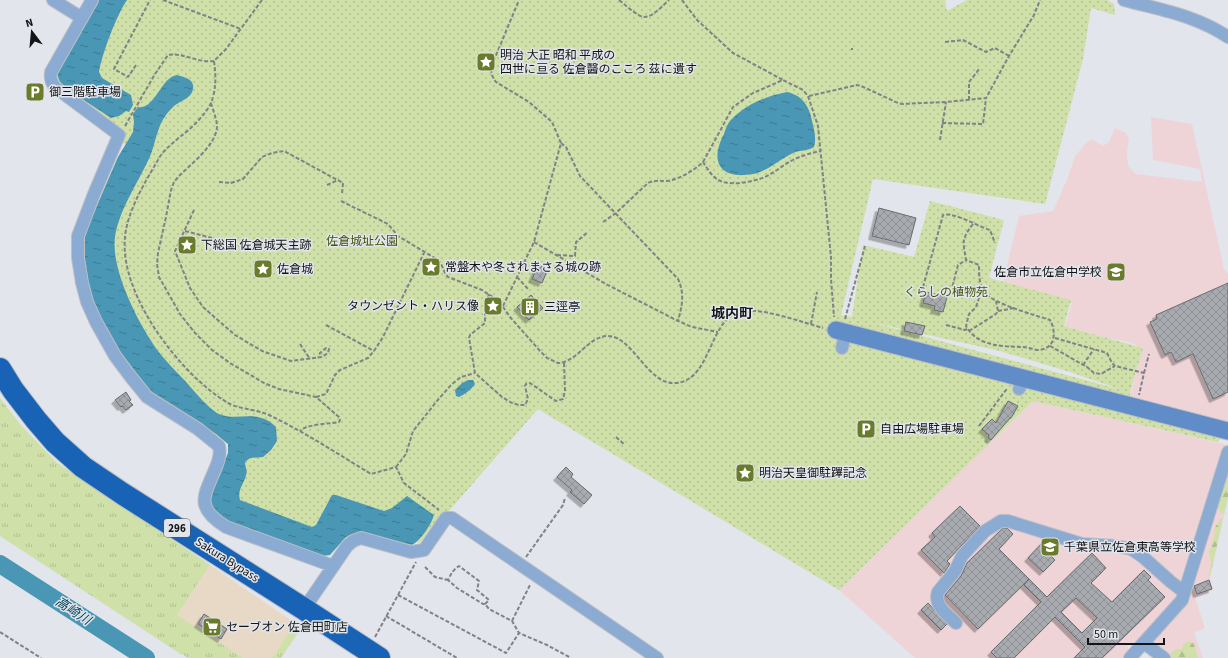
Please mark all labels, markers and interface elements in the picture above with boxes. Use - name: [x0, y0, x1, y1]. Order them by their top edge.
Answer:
- north arrow: [12, 12, 52, 52]
- text: N: [24, 15, 35, 31]
- place label: 明治 大正 昭和 平成の 四世に亘る 佐倉醫のこころ 茲に遺す: [500, 47, 697, 78]
- place icon: 明治 大正 昭和 平成の 四世に亘る 佐倉醫のこころ 茲に遺す: [475, 51, 497, 73]
- parking icon: 御三階駐車場: [24, 81, 46, 103]
- place label: 御三階駐車場: [49, 84, 121, 101]
- park label: 佐倉城址公園: [326, 233, 398, 250]
- place icon: 下総国 佐倉城天主跡: [176, 234, 198, 256]
- place label: 下総国 佐倉城天主跡: [201, 237, 311, 254]
- place icon: 常盤木や冬されまさる城の跡: [420, 256, 442, 278]
- place icon: 佐倉城: [252, 258, 274, 280]
- place label: 常盤木や冬されまさる城の跡: [445, 259, 601, 276]
- place label: 佐倉城: [277, 261, 313, 278]
- school or university icon: 佐倉市立佐倉中学校: [1105, 261, 1127, 283]
- place label: 佐倉市立佐倉中学校: [994, 264, 1102, 281]
- park label: くらしの植物苑: [904, 284, 988, 301]
- place icon: タウンゼント・ハリス像: [482, 295, 504, 317]
- building icon: 三逕亭: [519, 296, 541, 318]
- place label: タウンゼント・ハリス像: [347, 298, 479, 315]
- place label: 三逕亭: [544, 299, 580, 316]
- district label: 城内町: [711, 304, 753, 324]
- parking icon: 自由広場駐車場: [855, 418, 877, 440]
- place label: 自由広場駐車場: [880, 421, 964, 438]
- place icon: 明治天皇御駐蹕記念: [734, 462, 756, 484]
- place label: 明治天皇御駐蹕記念: [759, 465, 867, 482]
- road number: 296: [164, 519, 190, 537]
- street label: Sakura Bypass: [192, 534, 262, 586]
- school or university icon: 千葉県立佐倉東高等学校: [1039, 536, 1061, 558]
- place label: 千葉県立佐倉東高等学校: [1064, 539, 1196, 556]
- water label: 高崎川: [52, 593, 96, 630]
- supermarket icon: セーブオン 佐倉田町店: [201, 616, 223, 638]
- place label: セーブオン 佐倉田町店: [226, 619, 348, 636]
- scale bar: [1088, 620, 1164, 646]
- text: 50 m: [1094, 626, 1118, 643]

